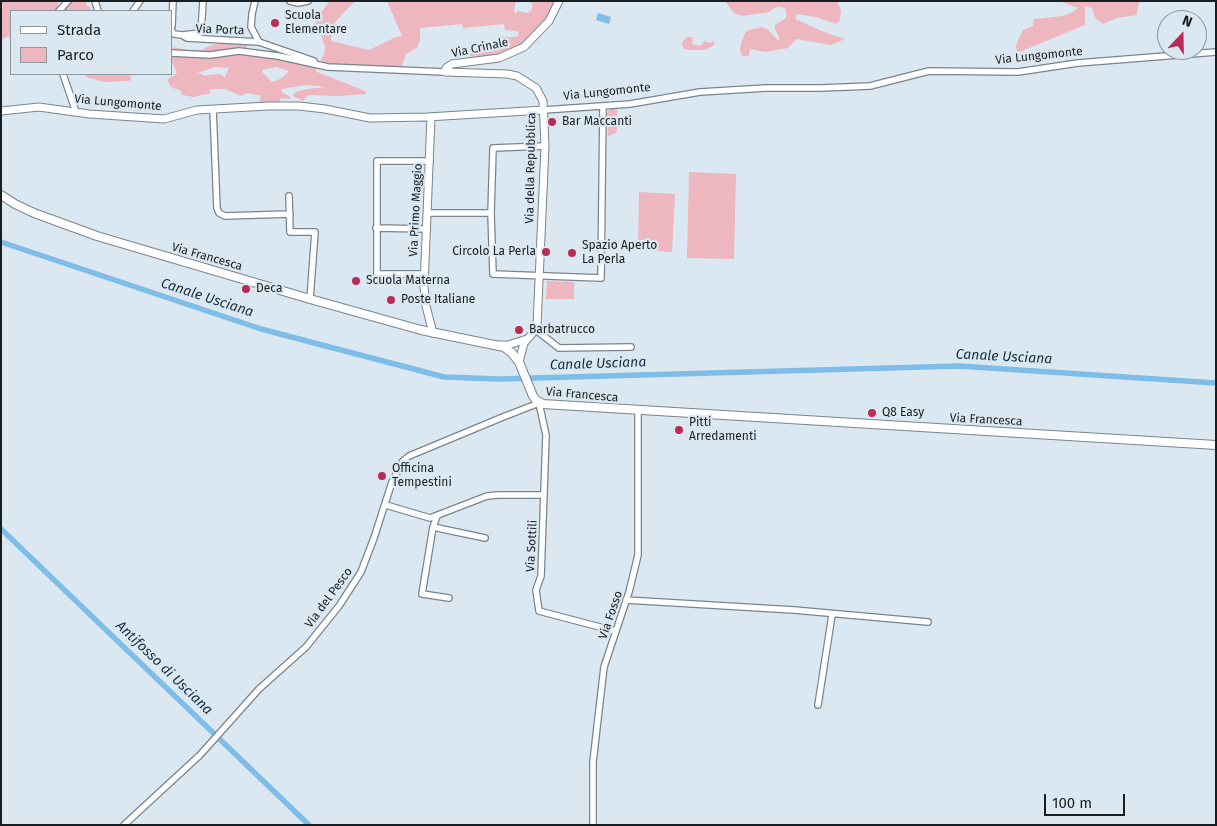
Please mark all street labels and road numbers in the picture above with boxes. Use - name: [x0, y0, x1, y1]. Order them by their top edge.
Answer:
- street label: Via Porta: [195, 22, 245, 38]
- street label: Via Crinale: [450, 35, 510, 61]
- street label: Via Lungomonte: [995, 44, 1083, 68]
- street label: Via Lungomonte: [563, 80, 651, 104]
- street label: Via Lungomonte: [74, 92, 162, 114]
- street label: Via della Repubblica: [523, 112, 539, 224]
- street label: Via Primo Maggio: [406, 163, 426, 257]
- street label: Via Francesca: [170, 240, 244, 274]
- street label: Via Francesca: [545, 385, 619, 405]
- street label: Via Francesca: [949, 411, 1023, 429]
- street label: Via Sottili: [523, 520, 541, 572]
- street label: Via del Pesco: [302, 565, 356, 631]
- street label: Via Fosso: [596, 589, 626, 641]

